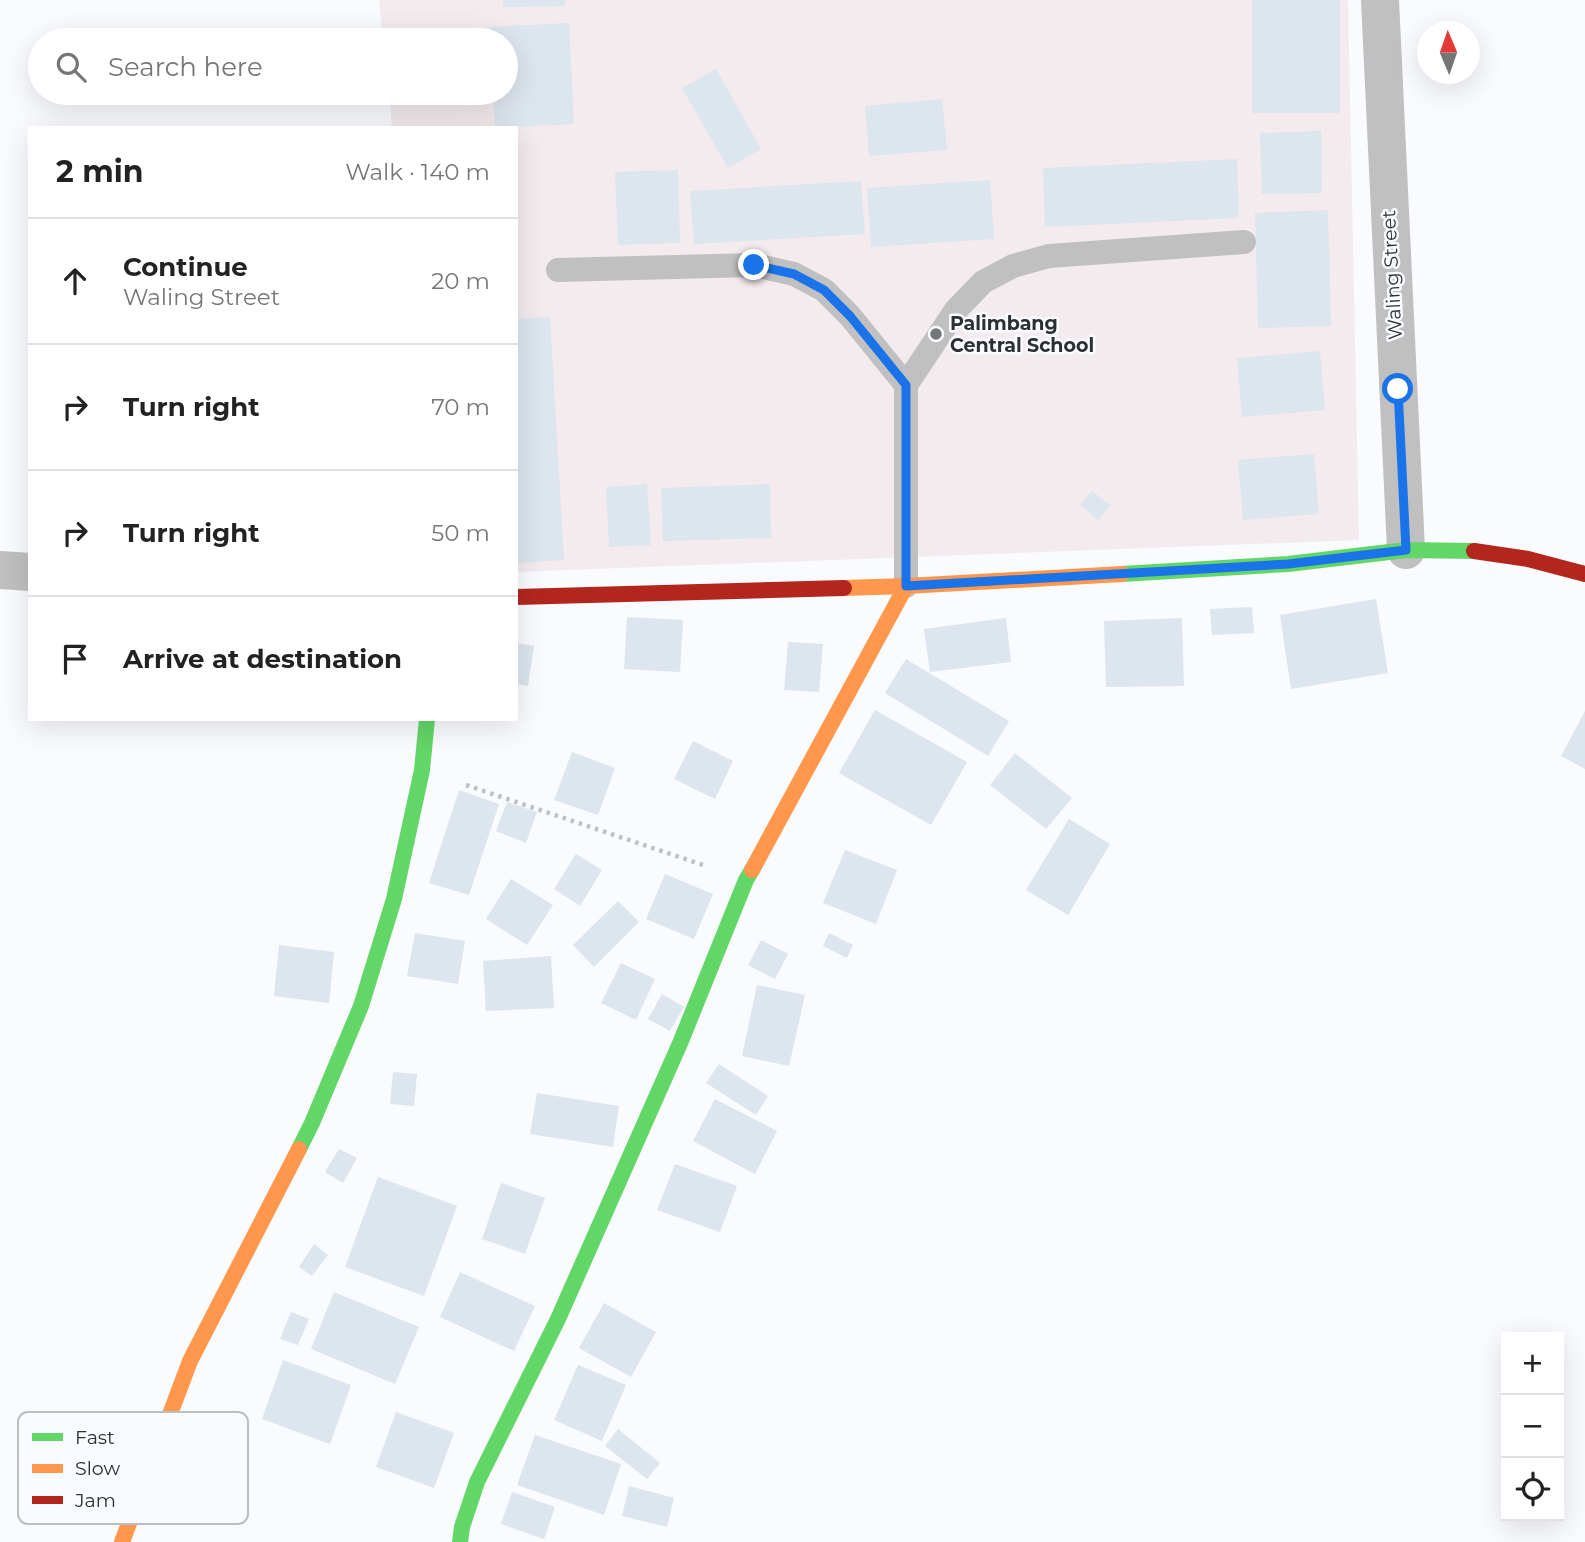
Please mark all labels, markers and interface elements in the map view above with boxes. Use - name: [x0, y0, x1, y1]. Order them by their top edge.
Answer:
- north arrow: [1417, 21, 1480, 84]
- search box: [28, 28, 518, 105]
- icon: search: [52, 48, 90, 86]
- text: Search here: [108, 51, 263, 83]
- text: 2 min: [56, 153, 143, 190]
- text: Walk · 140 m: [345, 158, 490, 186]
- street label: Waling Street: [1377, 209, 1407, 340]
- route end: [738, 249, 769, 280]
- text: Continue: [123, 251, 248, 283]
- icon: ahead: [56, 262, 94, 300]
- text: 20 m: [431, 267, 490, 295]
- text: Waling Street: [123, 283, 280, 311]
- place label: Palimbang Central School: [950, 312, 1094, 357]
- marker: Palimbang Central School: [928, 326, 944, 342]
- route start: [1382, 373, 1413, 404]
- icon: right: [56, 388, 94, 426]
- text: Turn right: [123, 391, 259, 423]
- text: 70 m: [431, 393, 490, 421]
- icon: right: [56, 514, 94, 552]
- text: Turn right: [123, 517, 259, 549]
- text: 50 m: [431, 519, 490, 547]
- icon: arrive: [56, 640, 94, 678]
- text: Arrive at destination: [123, 643, 402, 675]
- map controls: [1501, 1332, 1564, 1521]
- button: +: [1501, 1332, 1564, 1395]
- button: −: [1501, 1395, 1564, 1458]
- legend: [18, 1412, 248, 1524]
- text: Fast: [75, 1426, 115, 1449]
- text: Slow: [75, 1457, 120, 1480]
- button: locate: [1501, 1458, 1564, 1521]
- text: Jam: [74, 1489, 116, 1512]

